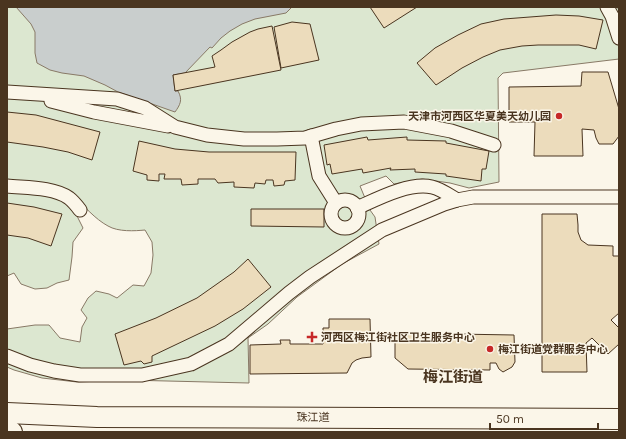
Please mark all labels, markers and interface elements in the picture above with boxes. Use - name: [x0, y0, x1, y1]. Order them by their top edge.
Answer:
- place label: 天津市河西区华夏美天幼儿园: [408, 110, 551, 123]
- marker: 天津市河西区华夏美天幼儿园: [554, 111, 564, 121]
- marker: 河西区梅江街社区卫生服务中心: [306, 331, 318, 343]
- place label: 河西区梅江街社区卫生服务中心: [321, 331, 475, 344]
- place label: 梅江街道党群服务中心: [498, 343, 608, 356]
- marker: 梅江街道党群服务中心: [485, 344, 495, 354]
- district label: 梅江街道: [423, 368, 483, 386]
- scale bar: [490, 405, 598, 431]
- street label: 珠江道: [297, 411, 330, 424]
- text: 50 m: [496, 412, 524, 426]

